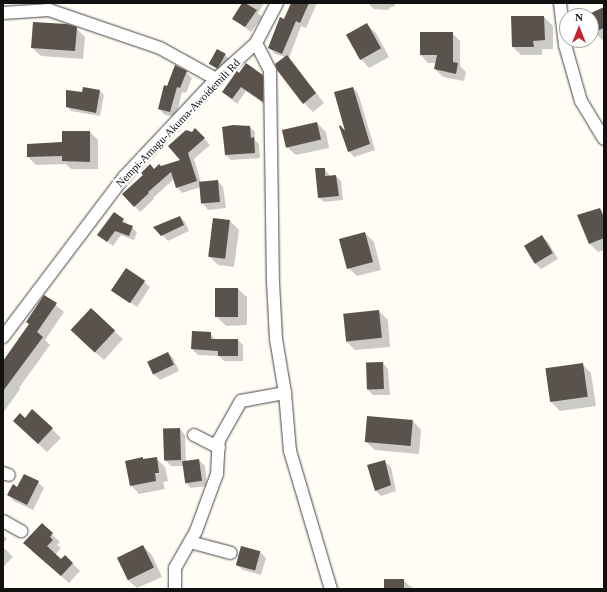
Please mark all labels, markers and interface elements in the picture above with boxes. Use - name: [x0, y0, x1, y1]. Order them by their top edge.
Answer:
- north arrow: [559, 8, 599, 48]
- text: N: [575, 11, 583, 23]
- street label: Nempi-Amagu-Akuma-Awoidemili Rd: [113, 56, 243, 190]

